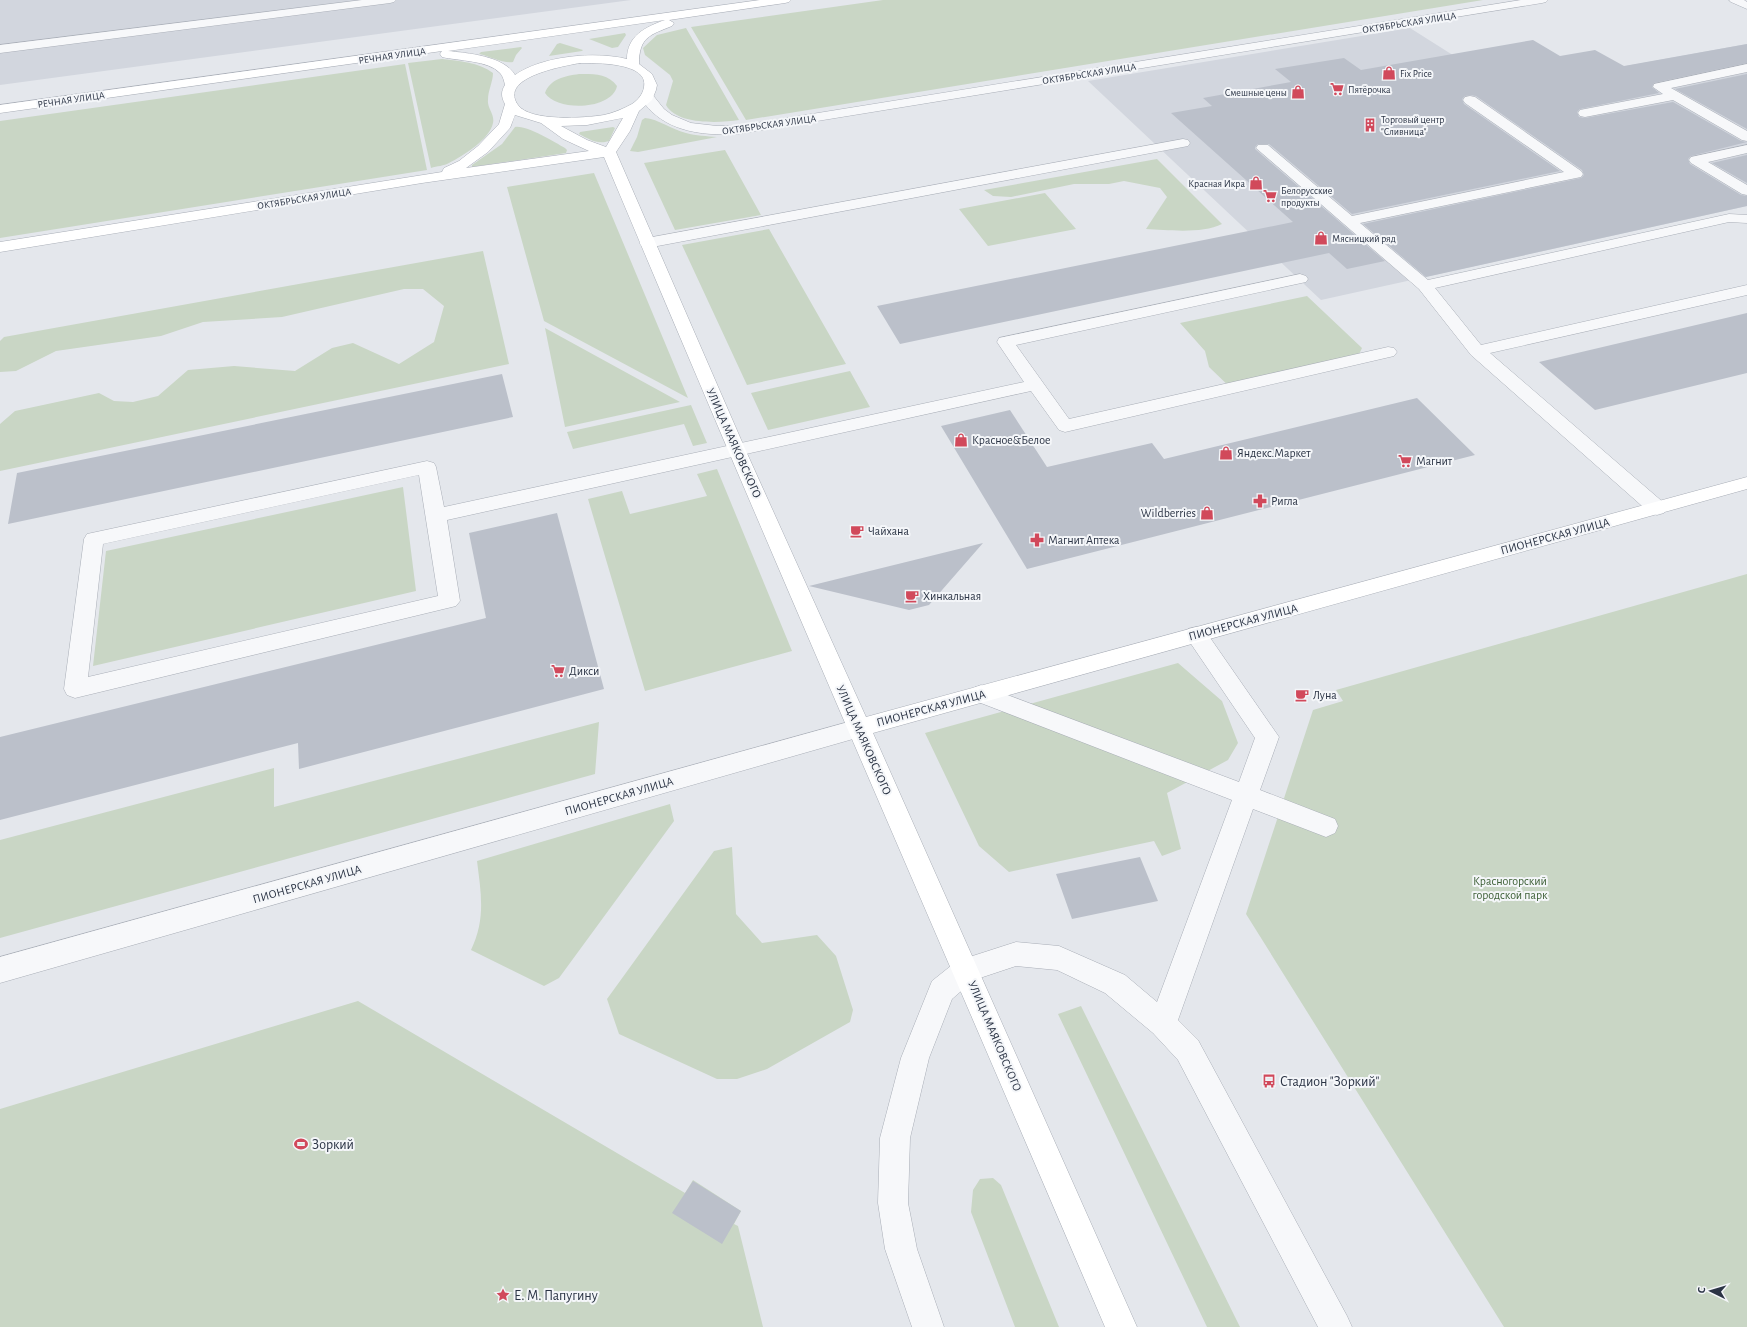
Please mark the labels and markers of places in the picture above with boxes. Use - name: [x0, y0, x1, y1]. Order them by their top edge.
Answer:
- shop icon: Fix Price: [1381, 65, 1397, 81]
- place label: Fix Price: [1400, 69, 1432, 79]
- supermarket icon: Пятёрочка: [1329, 81, 1345, 97]
- shop icon: Смешные цены: [1290, 84, 1306, 100]
- place label: Пятёрочка: [1348, 85, 1391, 95]
- place label: Смешные цены: [1225, 88, 1287, 98]
- place label: Торговый центр "Сливница": [1381, 115, 1444, 137]
- building icon: Торговый центр "Сливница": [1362, 117, 1378, 133]
- shop icon: Красная Икра: [1248, 175, 1264, 191]
- place label: Красная Икра: [1188, 179, 1245, 189]
- place label: Белорусские продукты: [1281, 186, 1333, 208]
- supermarket icon: Белорусские продукты: [1262, 188, 1278, 204]
- shop icon: Мясницкий ряд: [1313, 230, 1329, 246]
- place label: Мясницкий ряд: [1332, 234, 1396, 244]
- shop icon: Красное&Белое: [953, 432, 969, 448]
- place label: Красное&Белое: [972, 434, 1050, 446]
- shop icon: Яндекс.Маркет: [1218, 445, 1234, 461]
- place label: Яндекс.Маркет: [1237, 447, 1311, 459]
- supermarket icon: Магнит: [1397, 453, 1413, 469]
- place label: Магнит: [1416, 455, 1453, 467]
- pharmacy icon: Ригла: [1252, 493, 1268, 509]
- place label: Ригла: [1271, 495, 1299, 507]
- shop icon: Wildberries: [1199, 505, 1215, 521]
- place label: Wildberries: [1141, 507, 1196, 519]
- cafe icon: Чайхана: [849, 523, 865, 539]
- place label: Чайхана: [868, 525, 909, 537]
- pharmacy icon: Магнит Аптека: [1029, 532, 1045, 548]
- place label: Магнит Аптека: [1048, 534, 1120, 546]
- cafe icon: Хинкальная: [904, 588, 920, 604]
- place label: Хинкальная: [923, 590, 981, 602]
- supermarket icon: Дикси: [550, 663, 566, 679]
- place label: Дикси: [569, 665, 599, 677]
- cafe icon: Луна: [1294, 687, 1310, 703]
- place label: Луна: [1313, 689, 1337, 702]
- bus stop icon: Стадион "Зоркий": [1261, 1073, 1277, 1089]
- place label: Стадион "Зоркий": [1280, 1075, 1379, 1089]
- sports icon: Зоркий: [293, 1136, 309, 1152]
- place label: Зоркий: [312, 1138, 354, 1152]
- place icon: Е. М. Папугину: [495, 1287, 511, 1303]
- place label: Е. М. Папугину: [514, 1289, 598, 1303]

